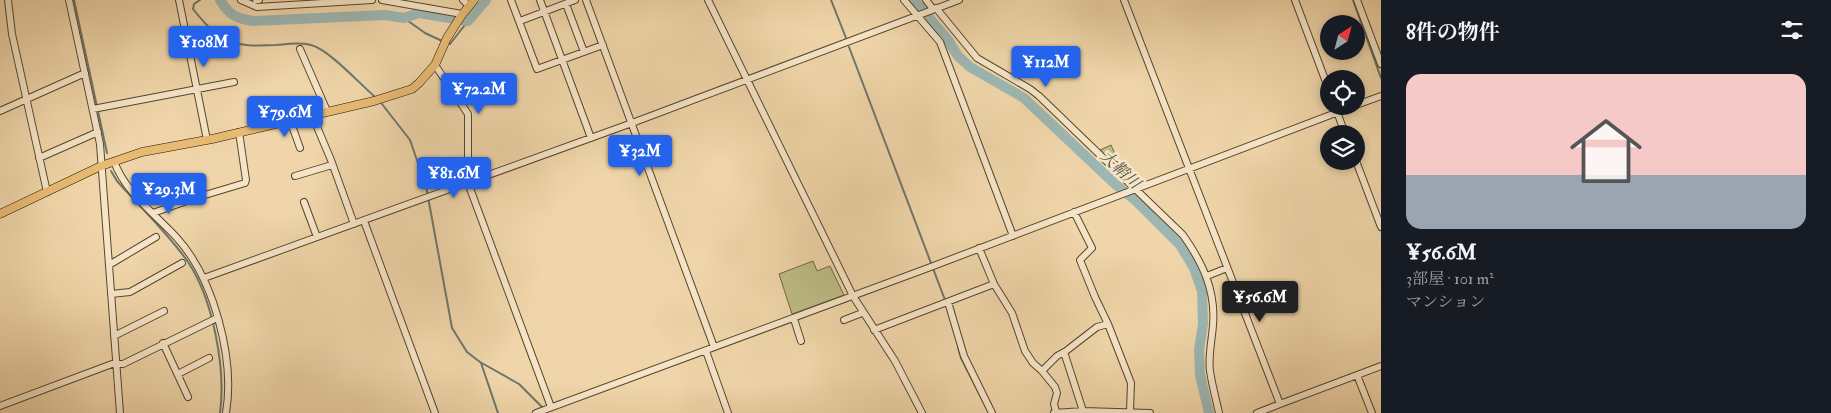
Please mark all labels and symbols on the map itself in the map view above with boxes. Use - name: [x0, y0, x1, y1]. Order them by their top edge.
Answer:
- north arrow: [1320, 15, 1365, 60]
- pin: ¥108M: [169, 26, 239, 68]
- pin: ¥112M: [1011, 46, 1081, 88]
- pin: ¥72.2M: [438, 72, 520, 115]
- pin: ¥79.6M: [244, 96, 326, 138]
- pin: ¥32M: [610, 134, 670, 177]
- water label: 大鞘川: [1096, 146, 1146, 195]
- pin: ¥81.6M: [413, 156, 495, 199]
- pin: ¥29.3M: [128, 172, 210, 215]
- pin: ¥56.6M: [1219, 280, 1301, 323]

